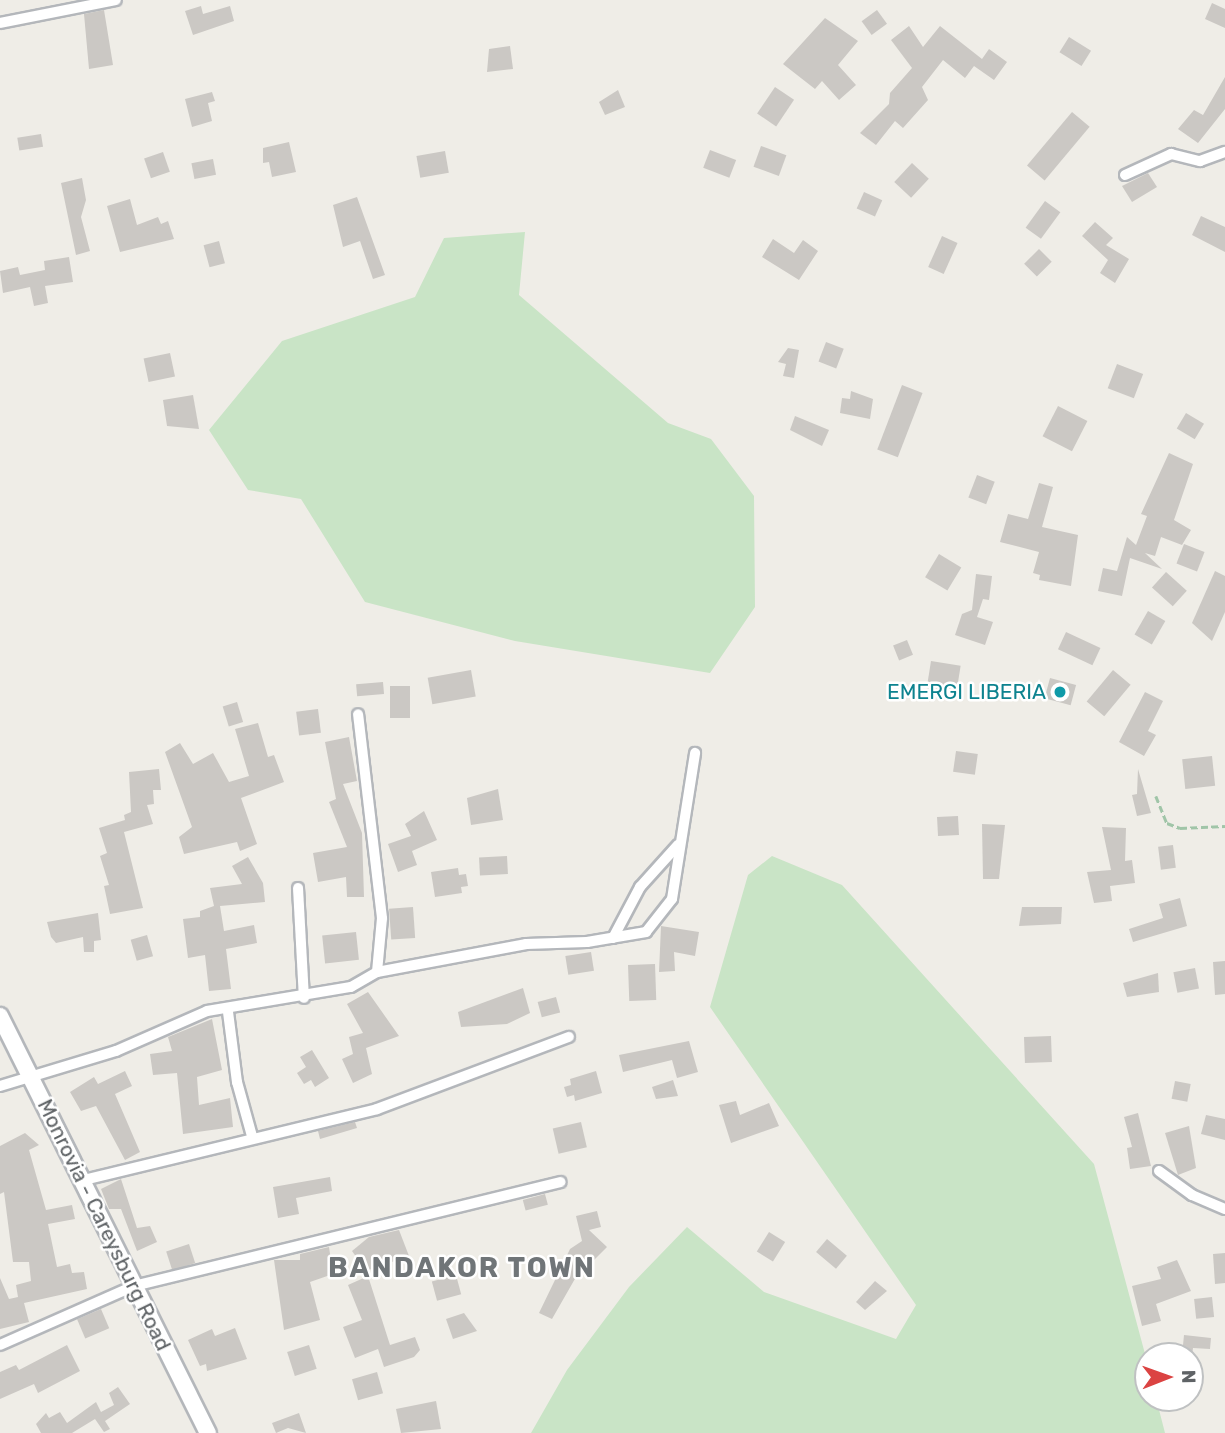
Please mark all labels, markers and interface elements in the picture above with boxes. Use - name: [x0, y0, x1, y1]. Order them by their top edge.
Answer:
- place label: EMERGI LIBERIA: [887, 679, 1046, 705]
- marker: EMERGI LIBERIA: [1052, 684, 1068, 700]
- street label: Monrovia - Careysburg Road: [32, 1095, 176, 1355]
- district label: BANDAKOR TOWN: [329, 1251, 595, 1285]
- north arrow: [1134, 1342, 1204, 1412]
- text: N: [1177, 1370, 1200, 1384]

